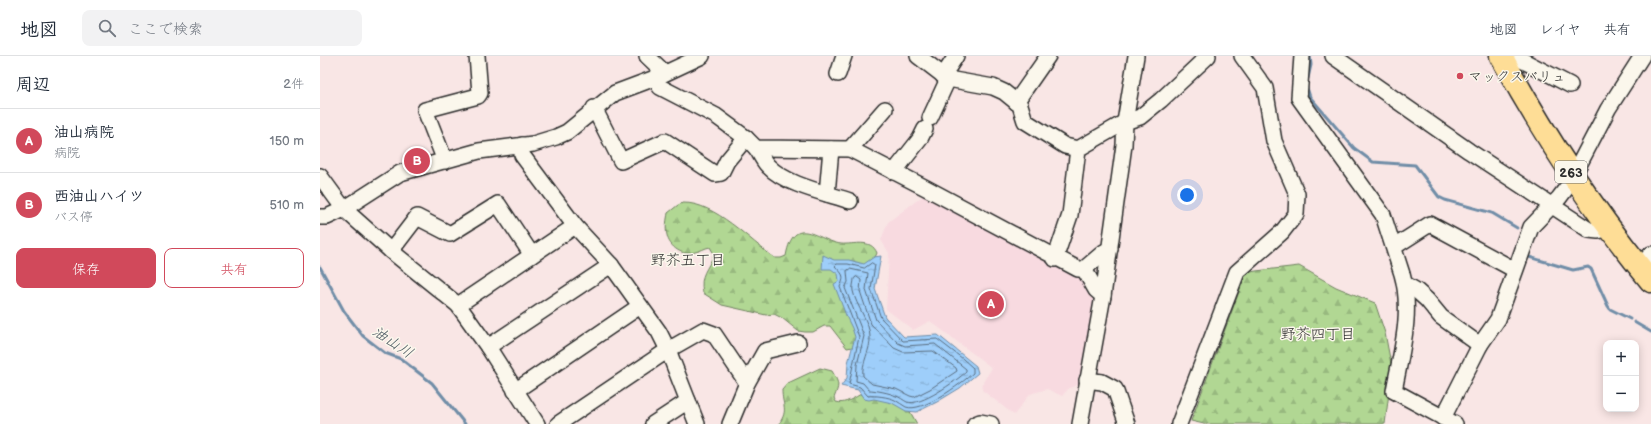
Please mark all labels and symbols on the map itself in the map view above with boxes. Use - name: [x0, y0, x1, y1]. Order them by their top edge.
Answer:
- place label: マックスバリュ: [1468, 68, 1566, 85]
- marker: マックスバリュ: [1455, 71, 1465, 81]
- pin: B: [404, 146, 430, 176]
- road number: 263: [1555, 161, 1587, 183]
- your location: [1177, 185, 1197, 205]
- district label: 野芥五丁目: [650, 251, 726, 270]
- pin: A: [978, 289, 1004, 319]
- water label: 油山川: [369, 322, 417, 363]
- district label: 野芥四丁目: [1280, 325, 1356, 344]

